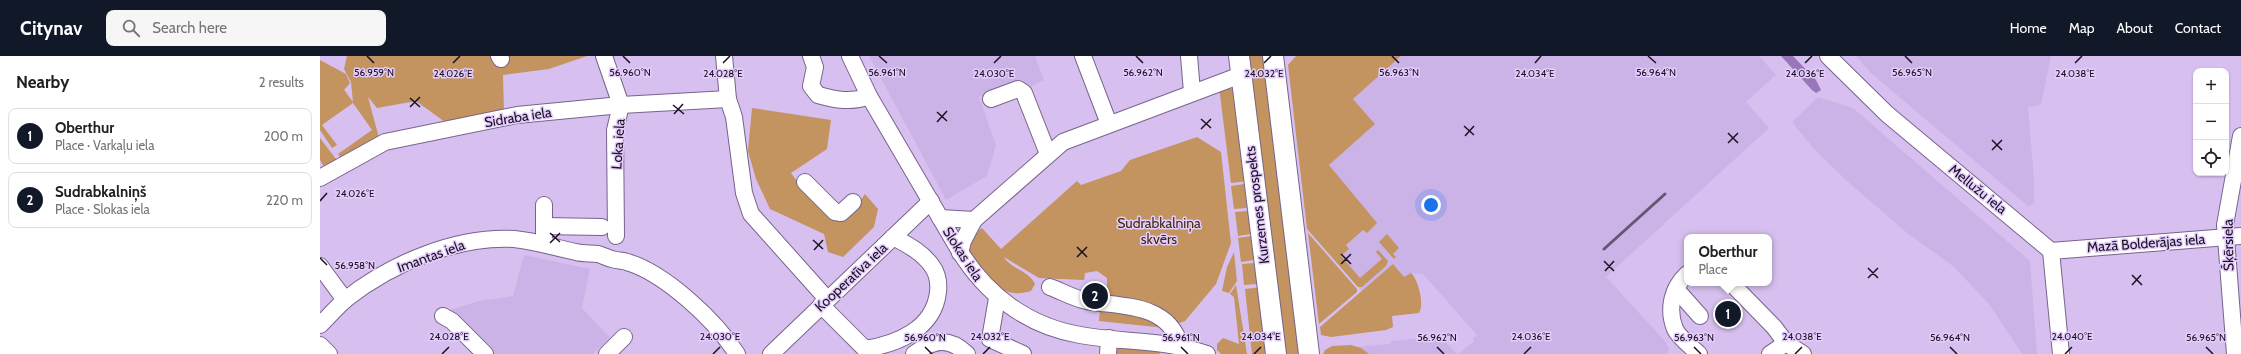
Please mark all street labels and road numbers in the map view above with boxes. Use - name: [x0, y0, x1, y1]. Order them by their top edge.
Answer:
- street label: Sidraba iela: [483, 103, 553, 131]
- street label: Loka iela: [607, 118, 629, 170]
- street label: Kurzemes prospekts: [1241, 145, 1273, 265]
- street label: Mellužu iela: [1945, 160, 2011, 218]
- street label: Šķērsiela: [2219, 219, 2237, 271]
- street label: Slokas iela: [939, 223, 987, 285]
- street label: Mazā Bolderājas iela: [2086, 230, 2206, 256]
- street label: Imantas iela: [395, 235, 468, 277]
- street label: Kooperatīva iela: [811, 238, 891, 315]

